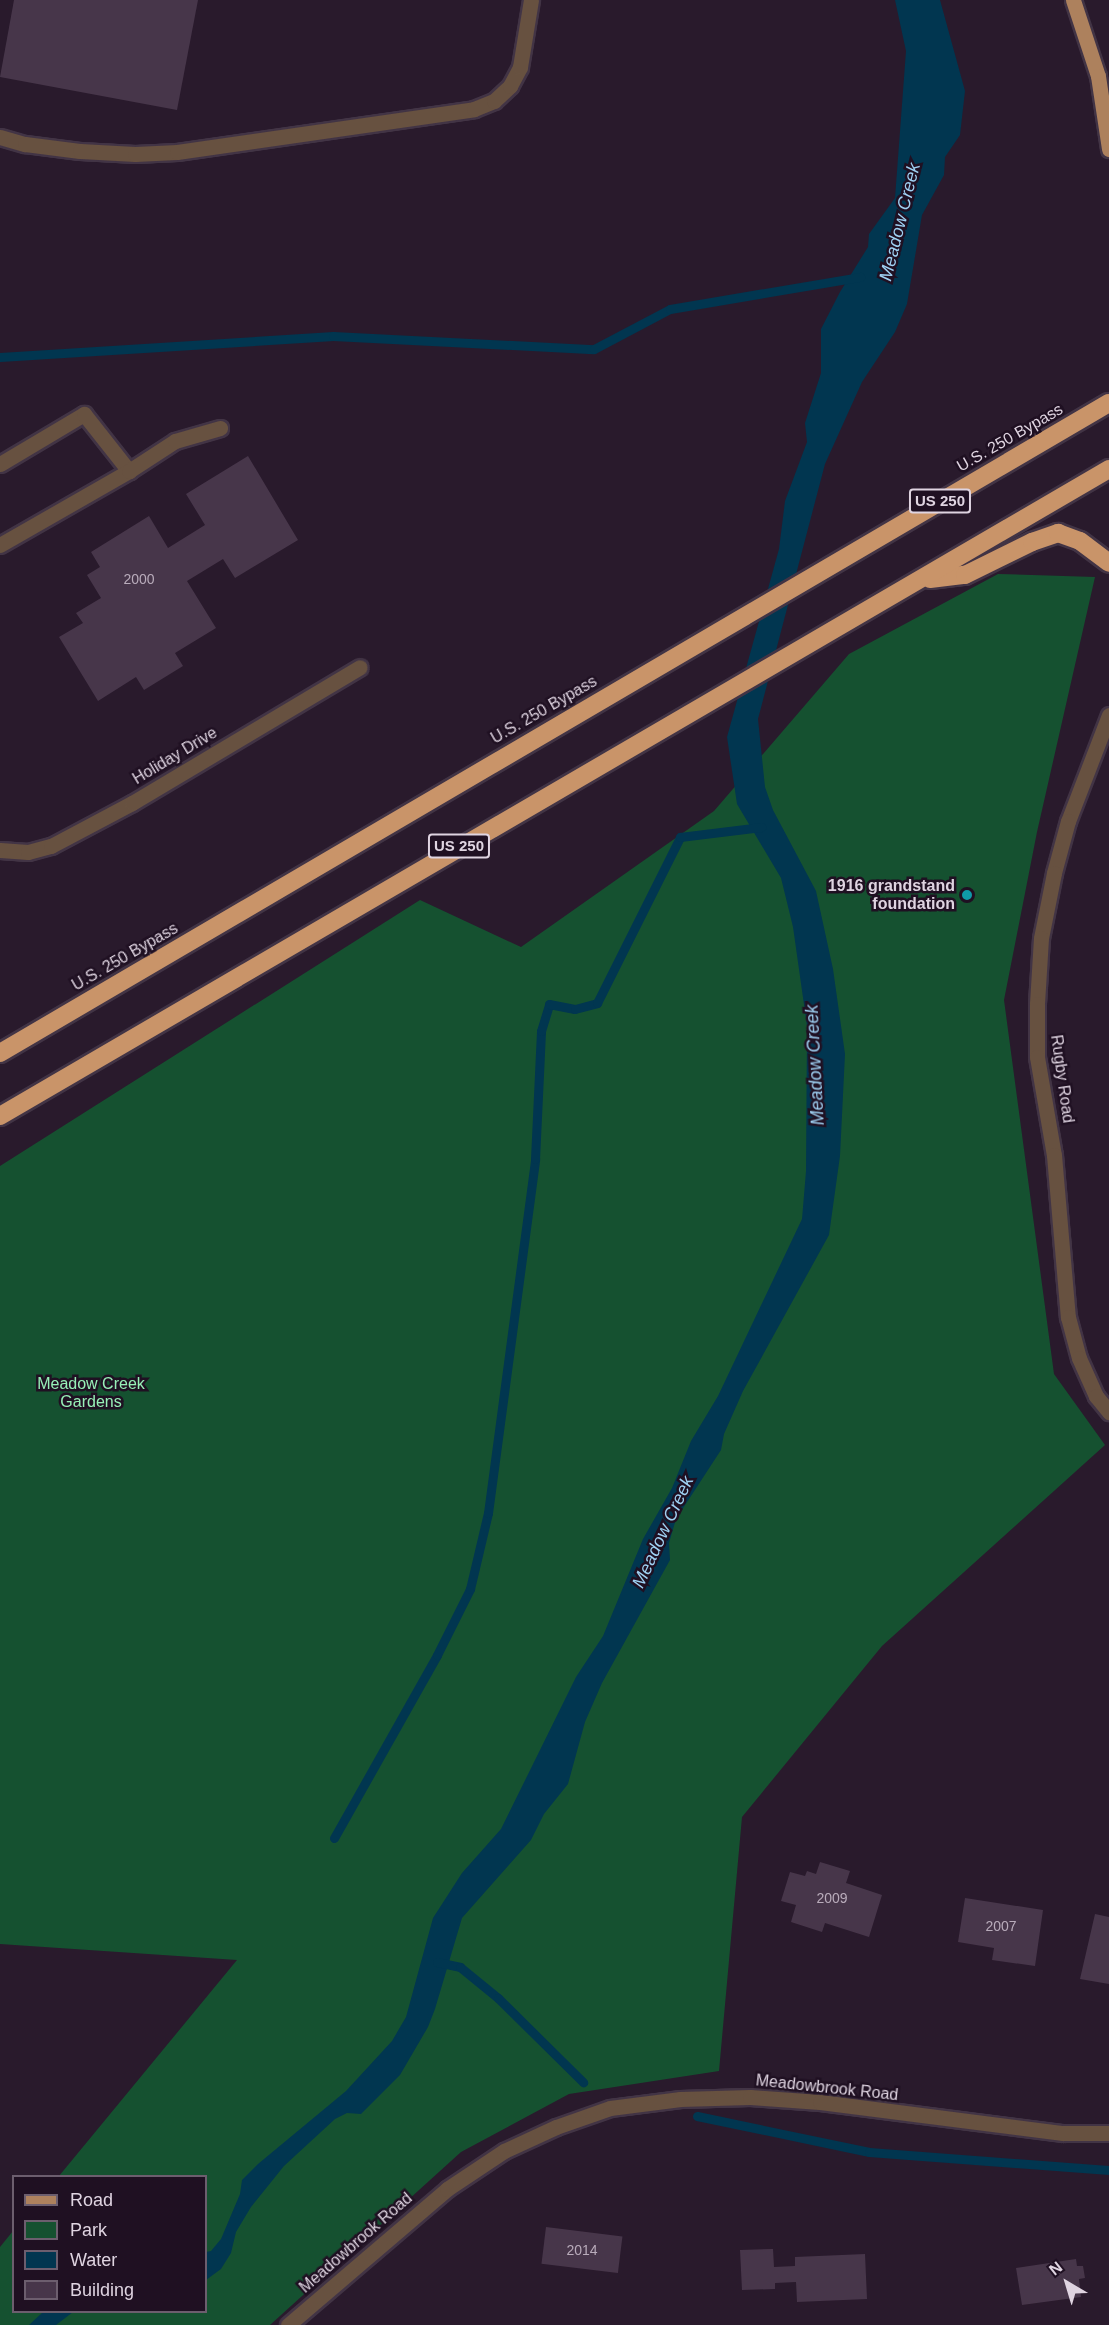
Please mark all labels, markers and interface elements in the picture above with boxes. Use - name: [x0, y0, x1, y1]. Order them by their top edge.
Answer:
- water label: Meadow Creek: [875, 161, 925, 283]
- street label: U.S. 250 Bypass: [954, 400, 1066, 476]
- road number: US 250: [908, 489, 972, 513]
- house number: 2000: [123, 571, 155, 587]
- street label: U.S. 250 Bypass: [488, 672, 600, 748]
- street label: Holiday Drive: [129, 723, 221, 789]
- road number: US 250: [428, 834, 490, 858]
- place label: 1916 grandstand foundation: [828, 876, 955, 914]
- marker: 1916 grandstand foundation: [960, 888, 974, 902]
- street label: U.S. 250 Bypass: [69, 919, 181, 995]
- water label: Meadow Creek: [801, 1004, 829, 1126]
- street label: Rugby Road: [1046, 1034, 1078, 1124]
- park label: Meadow Creek Gardens: [37, 1374, 145, 1412]
- water label: Meadow Creek: [628, 1473, 698, 1591]
- house number: 2009: [816, 1890, 848, 1906]
- house number: 2007: [985, 1918, 1017, 1934]
- street label: Meadowbrook Road: [755, 2071, 899, 2105]
- legend: [12, 2175, 207, 2313]
- street label: Meadowbrook Road: [296, 2189, 416, 2297]
- text: Road: [70, 2190, 113, 2210]
- text: Park: [70, 2220, 107, 2240]
- house number: 2014: [566, 2242, 598, 2258]
- text: Water: [70, 2250, 117, 2270]
- north arrow: [1037, 2253, 1097, 2313]
- text: N: [1046, 2258, 1065, 2279]
- text: Building: [70, 2280, 134, 2300]

